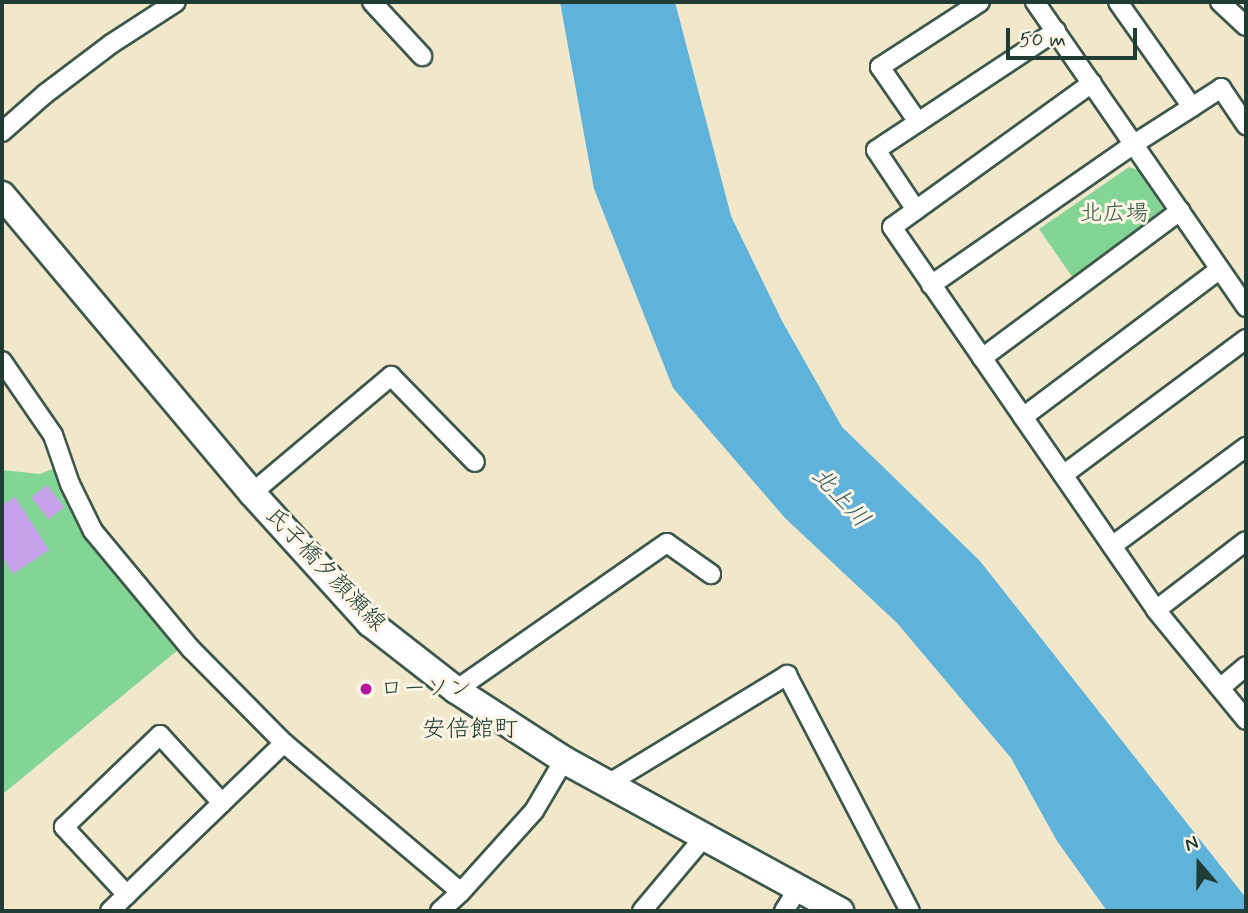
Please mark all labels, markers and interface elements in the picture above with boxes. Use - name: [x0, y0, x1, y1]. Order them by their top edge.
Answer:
- scale bar: [1010, 14, 1141, 58]
- text: 50 m: [1019, 26, 1066, 54]
- park label: 北広場: [1080, 200, 1148, 228]
- water label: 北上川: [805, 462, 875, 534]
- street label: 氏子橋夕顔瀬線: [259, 503, 391, 637]
- place label: ローソン: [380, 675, 472, 703]
- marker: ローソン: [358, 681, 374, 697]
- district label: 安倍館町: [422, 716, 518, 744]
- north arrow: [1164, 829, 1234, 899]
- text: N: [1181, 830, 1202, 858]

